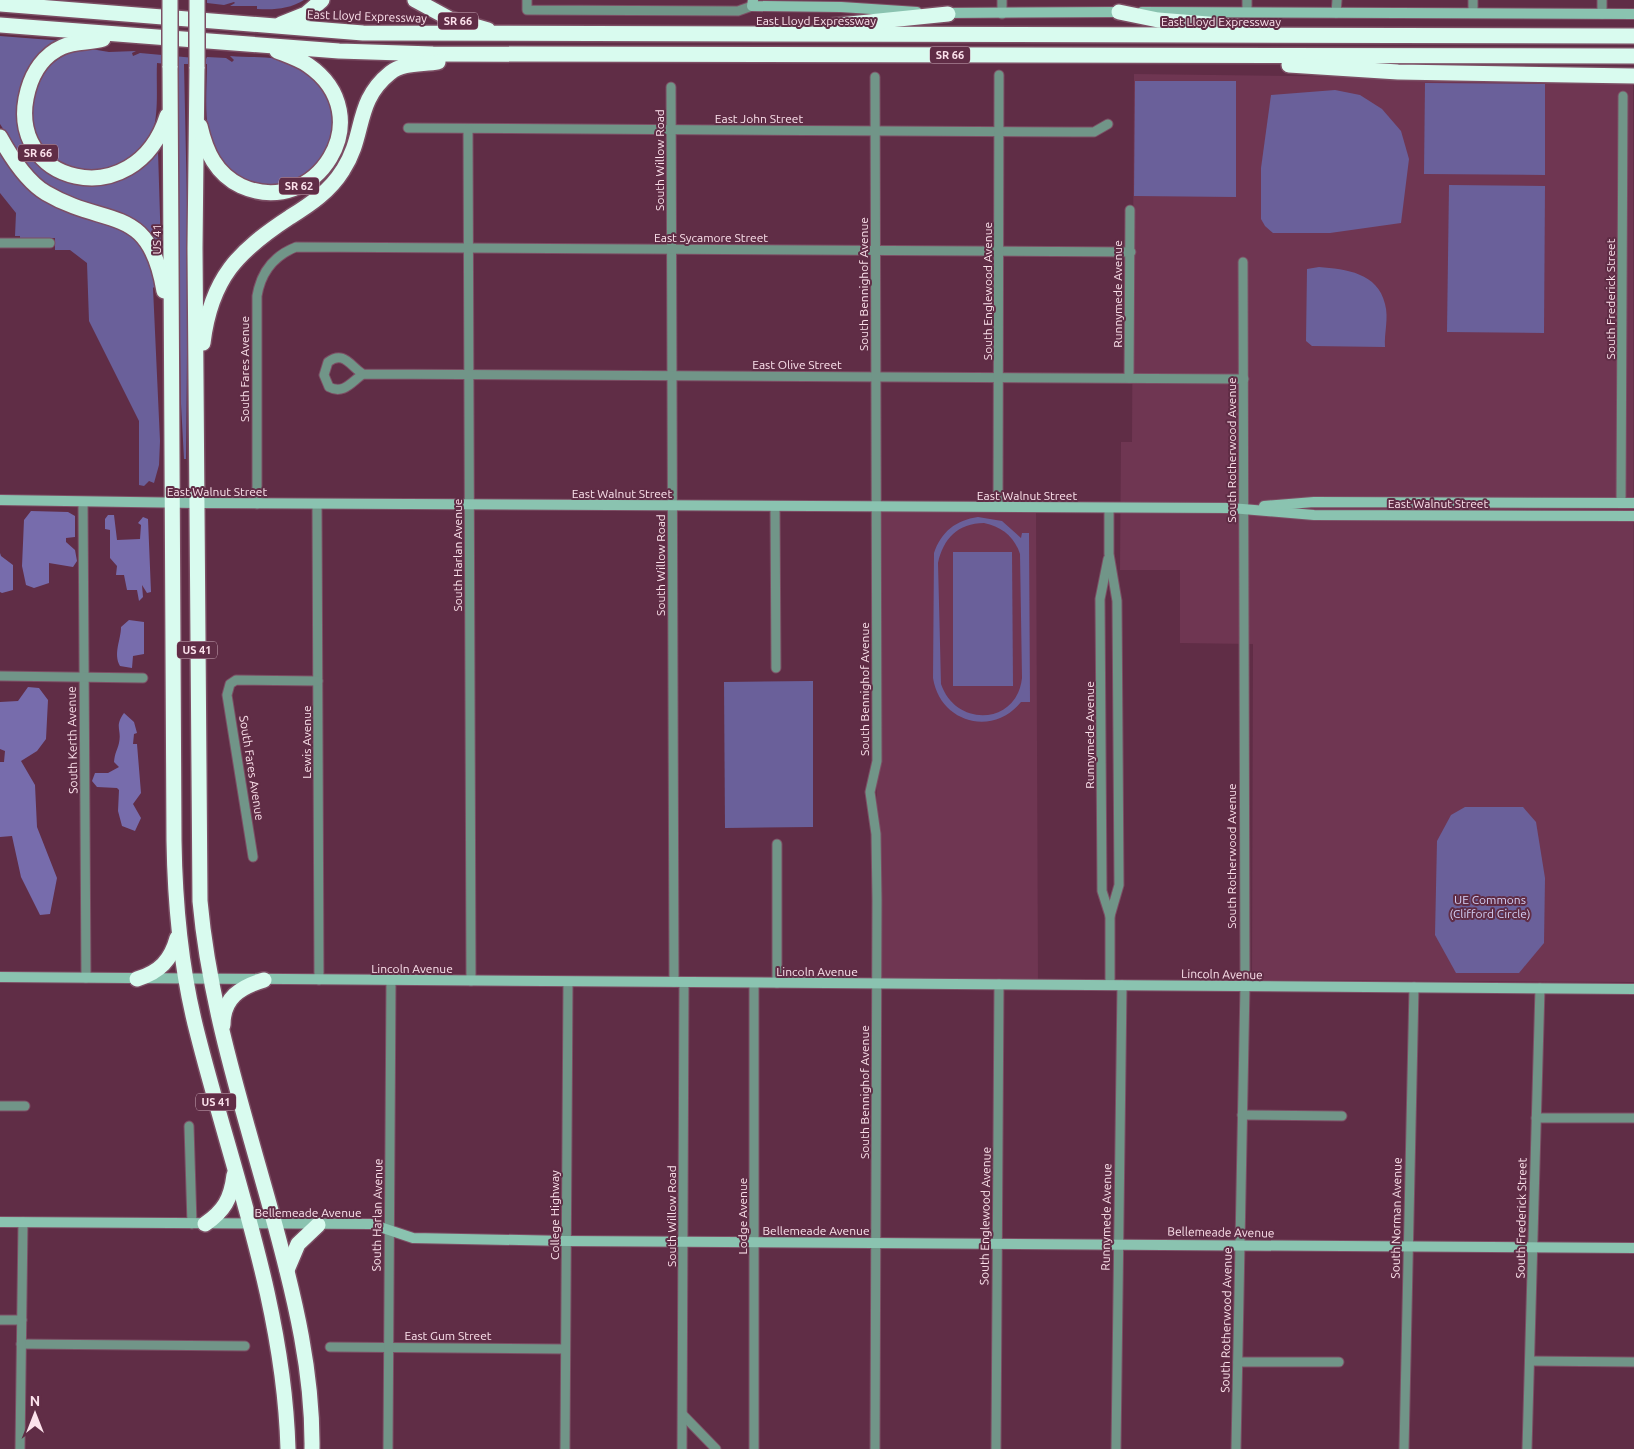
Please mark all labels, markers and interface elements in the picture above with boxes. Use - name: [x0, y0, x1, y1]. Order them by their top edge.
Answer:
- street label: East Lloyd Expressway: [307, 7, 427, 25]
- road number: SR 66: [438, 12, 478, 30]
- street label: East Lloyd Expressway: [756, 14, 876, 27]
- street label: East Lloyd Expressway: [1161, 15, 1281, 28]
- road number: SR 66: [930, 46, 970, 64]
- street label: South Willow Road: [653, 109, 666, 211]
- street label: East John Street: [715, 112, 803, 125]
- road number: SR 66: [18, 144, 58, 162]
- road number: SR 62: [279, 178, 319, 195]
- street label: South Bennighof Avenue: [857, 217, 870, 351]
- street label: South Englewood Avenue: [981, 222, 994, 360]
- street label: US 41: [150, 224, 163, 254]
- street label: East Sycamore Street: [654, 231, 768, 244]
- street label: South Frederick Street: [1604, 238, 1617, 359]
- street label: Runnymede Avenue: [1111, 240, 1124, 348]
- street label: South Fares Avenue: [238, 316, 251, 422]
- street label: East Olive Street: [752, 358, 842, 371]
- street label: South Rotherwood Avenue: [1225, 377, 1238, 523]
- street label: East Walnut Street: [167, 485, 267, 498]
- street label: East Walnut Street: [572, 487, 672, 500]
- street label: East Walnut Street: [977, 489, 1077, 502]
- street label: East Walnut Street: [1388, 497, 1488, 510]
- street label: South Harlan Avenue: [451, 499, 464, 611]
- street label: South Willow Road: [654, 514, 667, 616]
- street label: South Bennighof Avenue: [858, 622, 871, 756]
- road number: US 41: [177, 642, 217, 658]
- street label: Runnymede Avenue: [1083, 681, 1096, 789]
- street label: South Kerth Avenue: [65, 686, 79, 794]
- street label: Lewis Avenue: [300, 705, 313, 779]
- street label: South Fares Avenue: [237, 715, 267, 821]
- street label: South Rotherwood Avenue: [1225, 783, 1238, 929]
- park label: UE Commons (Clifford Circle): [1449, 893, 1531, 921]
- street label: Lincoln Avenue: [371, 962, 453, 975]
- street label: Lincoln Avenue: [776, 965, 858, 978]
- street label: Lincoln Avenue: [1181, 967, 1263, 981]
- street label: South Bennighof Avenue: [858, 1025, 871, 1159]
- road number: US 41: [196, 1094, 236, 1110]
- street label: South Englewood Avenue: [977, 1147, 993, 1285]
- street label: South Norman Avenue: [1388, 1157, 1404, 1279]
- street label: South Frederick Street: [1513, 1157, 1529, 1278]
- street label: South Harlan Avenue: [370, 1158, 384, 1272]
- street label: Runnymede Avenue: [1099, 1163, 1113, 1271]
- street label: South Willow Road: [665, 1165, 678, 1267]
- street label: College Highway: [548, 1170, 561, 1260]
- street label: Lodge Avenue: [736, 1178, 749, 1254]
- street label: Bellemeade Avenue: [254, 1206, 362, 1219]
- street label: Bellemeade Avenue: [762, 1224, 870, 1237]
- street label: Bellemeade Avenue: [1167, 1225, 1275, 1239]
- street label: South Rotherwood Avenue: [1218, 1247, 1234, 1393]
- street label: East Gum Street: [405, 1329, 492, 1342]
- north arrow: [10, 1389, 60, 1439]
- text: N: [30, 1393, 40, 1409]

